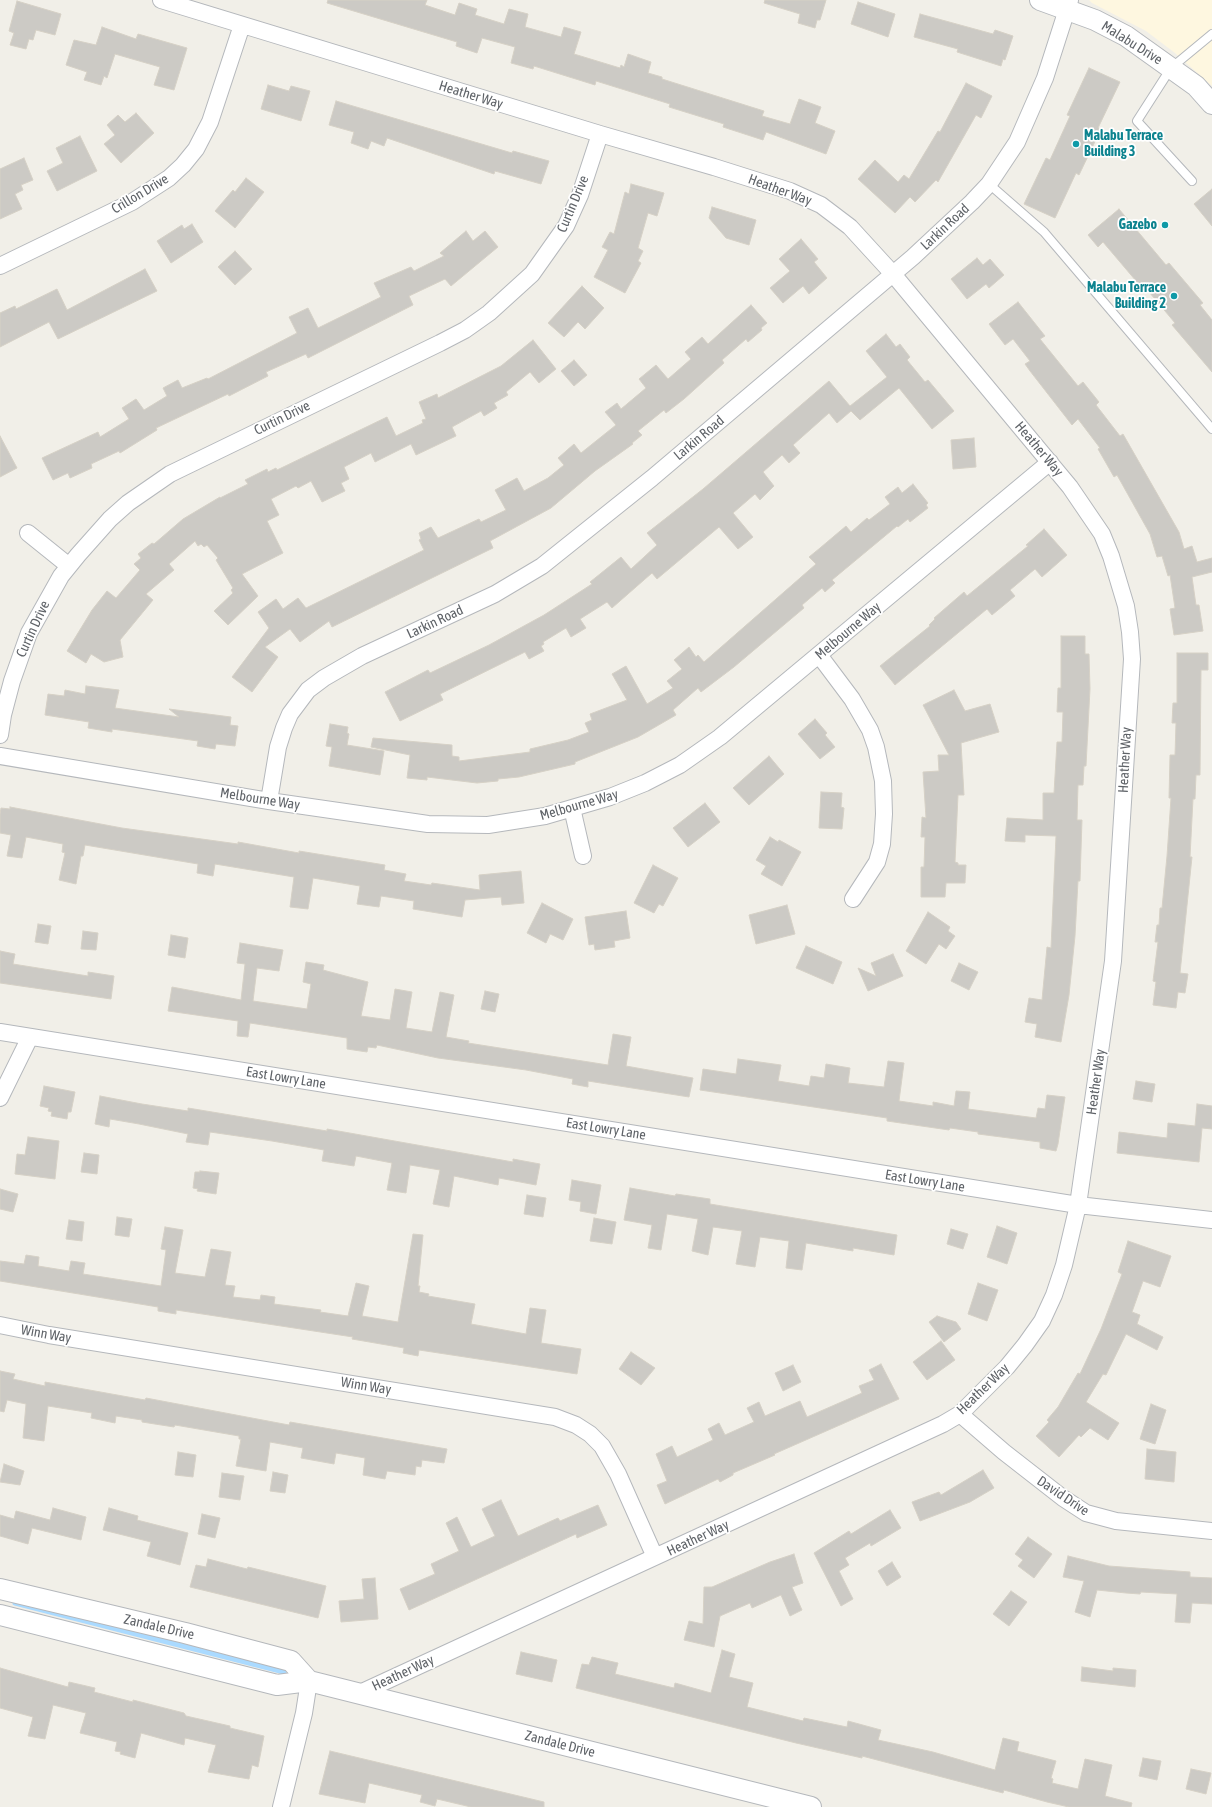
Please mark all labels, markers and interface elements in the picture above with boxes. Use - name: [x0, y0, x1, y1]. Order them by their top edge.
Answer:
- street label: Malabu Drive: [1098, 18, 1166, 68]
- street label: Heather Way: [437, 77, 505, 113]
- place label: Malabu Terrace Building 3: [1084, 128, 1163, 160]
- marker: Malabu Terrace Building 3: [1071, 139, 1081, 149]
- street label: Crillon Drive: [109, 170, 171, 218]
- street label: Heather Way: [746, 171, 814, 209]
- street label: Curtin Drive: [554, 173, 592, 235]
- street label: Larkin Road: [917, 200, 973, 254]
- place label: Gazebo: [1119, 217, 1157, 233]
- marker: Gazebo: [1160, 220, 1170, 230]
- place label: Malabu Terrace Building 2: [1087, 280, 1166, 312]
- marker: Malabu Terrace Building 2: [1169, 291, 1179, 301]
- street label: Curtin Drive: [251, 397, 313, 439]
- street label: Larkin Road: [670, 412, 728, 464]
- street label: Heather Way: [1011, 418, 1067, 480]
- street label: Curtin Drive: [13, 598, 53, 660]
- street label: Melbourne Way: [812, 599, 884, 663]
- street label: Larkin Road: [404, 602, 466, 642]
- street label: Heather Way: [1115, 726, 1135, 794]
- street label: Melbourne Way: [219, 784, 301, 814]
- street label: Melbourne Way: [538, 786, 620, 824]
- street label: Heather Way: [1083, 1048, 1109, 1116]
- street label: East Lowry Lane: [245, 1063, 327, 1093]
- street label: East Lowry Lane: [565, 1114, 647, 1144]
- street label: East Lowry Lane: [884, 1166, 966, 1196]
- street label: Winn Way: [19, 1321, 73, 1347]
- street label: Heather Way: [953, 1360, 1013, 1418]
- street label: Winn Way: [340, 1374, 392, 1398]
- street label: David Drive: [1034, 1473, 1092, 1519]
- street label: Heather Way: [664, 1516, 732, 1560]
- street label: Zandale Drive: [122, 1611, 196, 1643]
- street label: Heather Way: [369, 1651, 437, 1695]
- street label: Zandale Drive: [523, 1727, 597, 1761]

